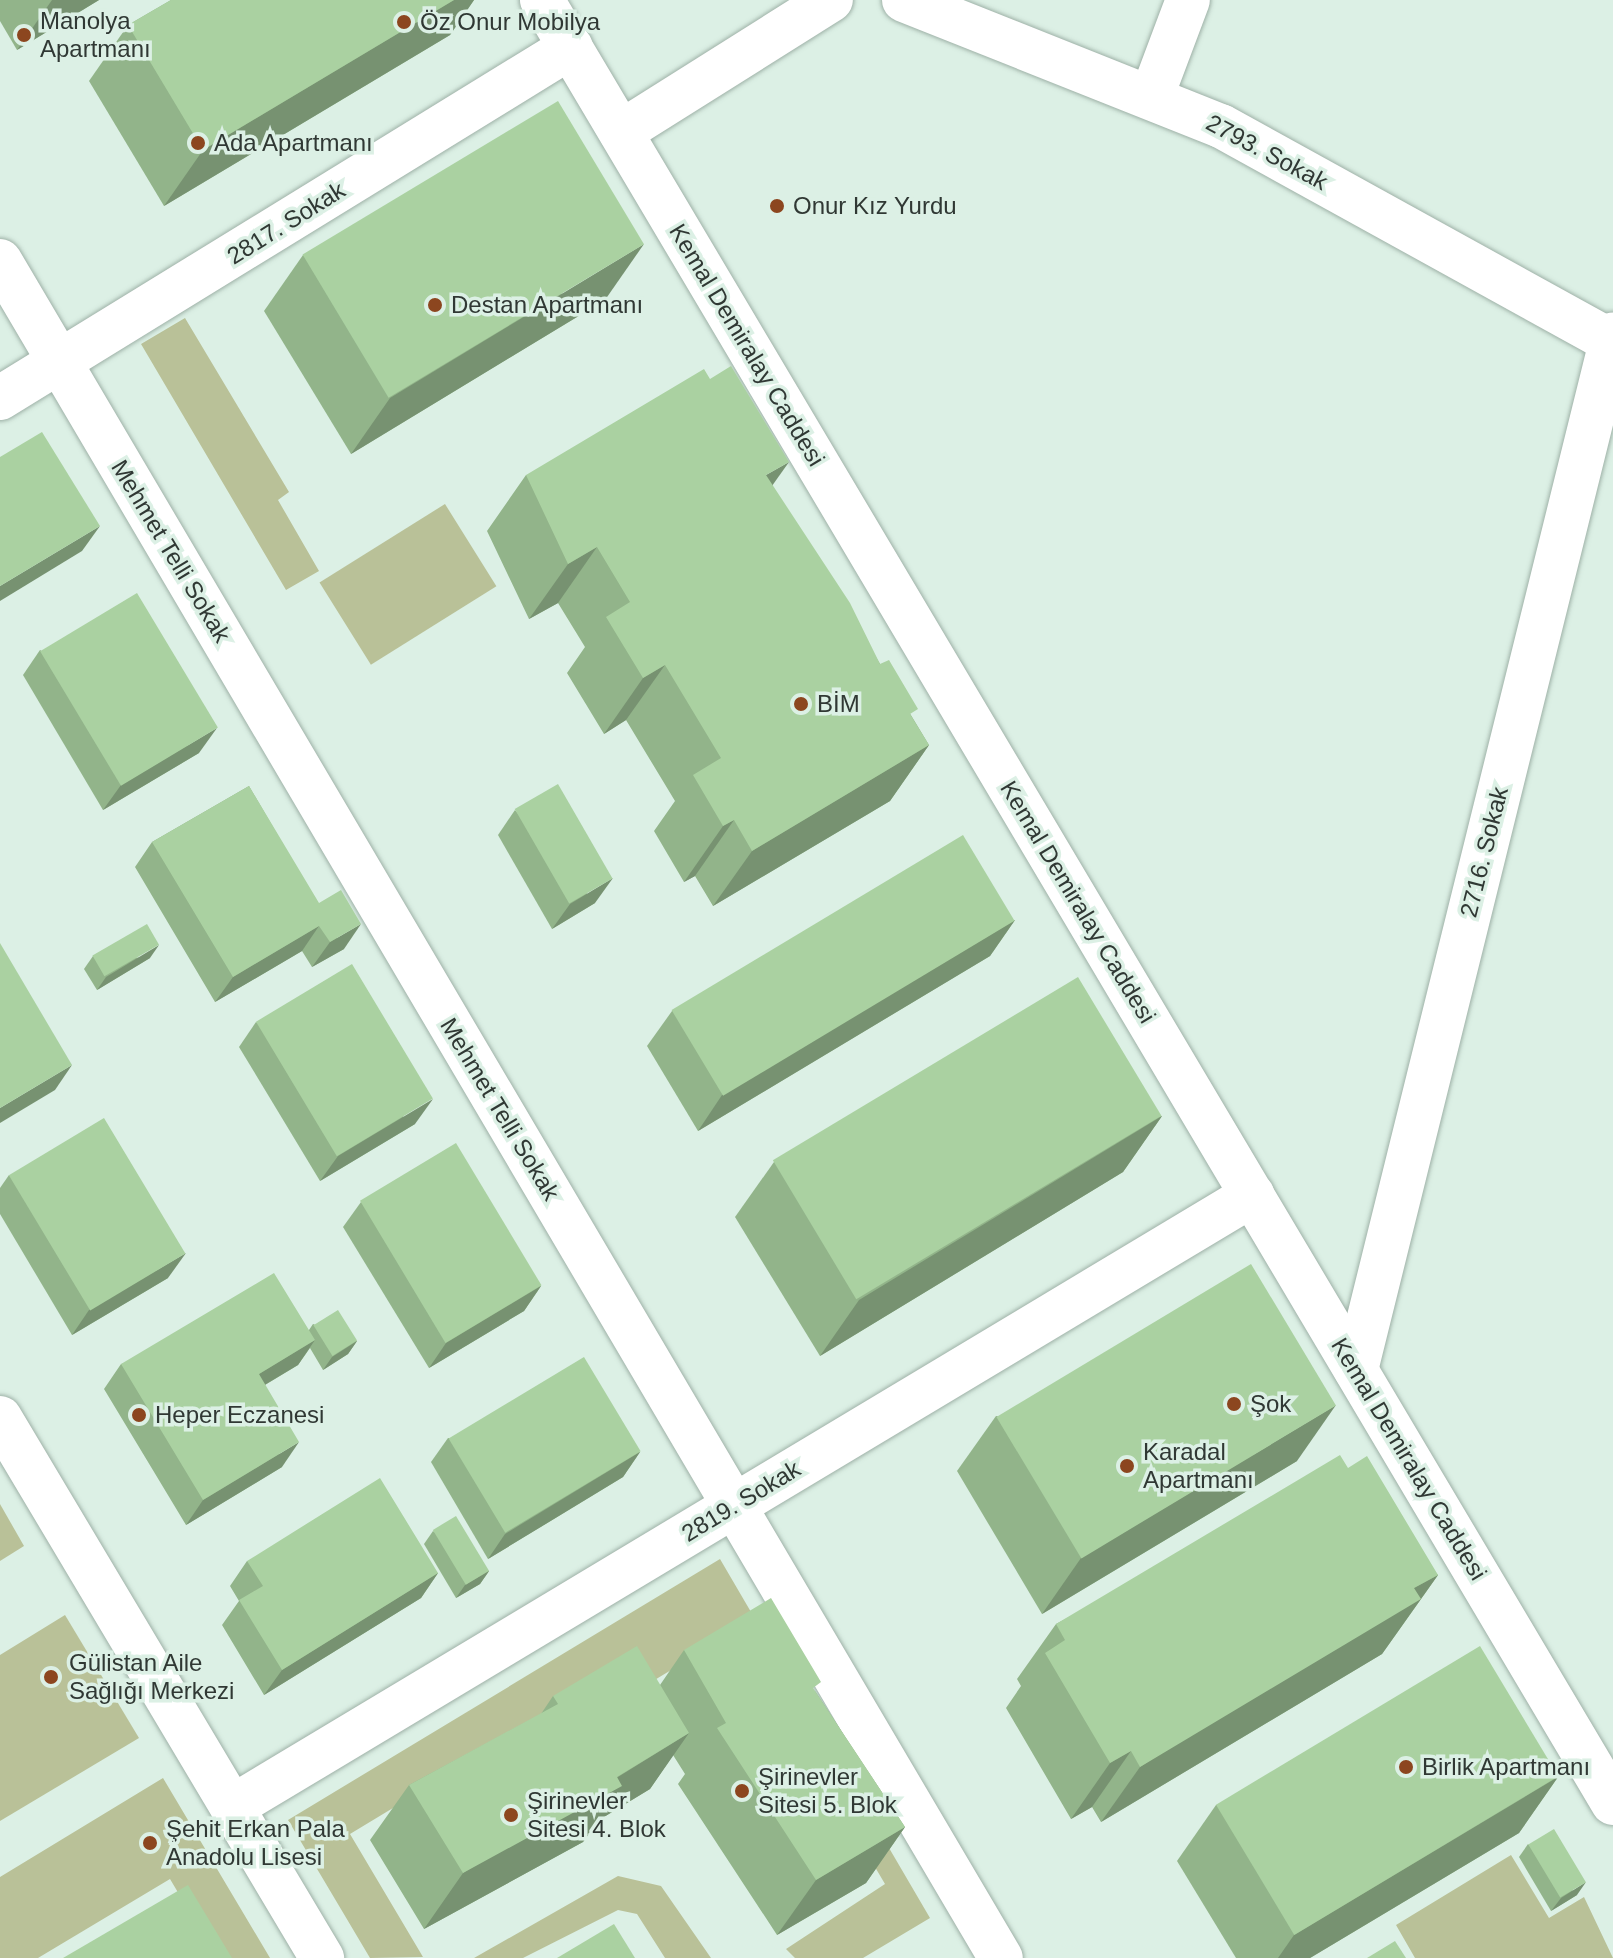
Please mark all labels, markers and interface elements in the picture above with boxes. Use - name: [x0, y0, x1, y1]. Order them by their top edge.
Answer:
- place label: Manolya Apartmanı: [40, 7, 151, 63]
- place label: Öz Onur Mobilya: [420, 8, 600, 36]
- marker: Öz Onur Mobilya: [395, 13, 413, 31]
- marker: Manolya Apartmanı: [15, 26, 33, 44]
- street label: 2793. Sokak: [1201, 108, 1333, 196]
- place label: Ada Apartmanı: [214, 129, 374, 157]
- marker: Ada Apartmanı: [189, 134, 207, 152]
- street label: 2817. Sokak: [222, 175, 350, 271]
- place label: Onur Kız Yurdu: [793, 192, 957, 220]
- marker: Onur Kız Yurdu: [768, 197, 786, 215]
- street label: Kemal Demiralay Caddesi: [663, 219, 831, 471]
- place label: Destan Apartmanı: [451, 291, 644, 319]
- marker: Destan Apartmanı: [426, 296, 444, 314]
- street label: Mehmet Telli Sokak: [105, 454, 237, 648]
- place label: BİM: [817, 690, 860, 718]
- marker: BİM: [792, 695, 810, 713]
- street label: Kemal Demiralay Caddesi: [994, 776, 1162, 1028]
- street label: 2716. Sokak: [1454, 784, 1514, 920]
- street label: Mehmet Telli Sokak: [434, 1012, 566, 1206]
- street label: Kemal Demiralay Caddesi: [1325, 1333, 1493, 1585]
- place label: Şok: [1250, 1390, 1291, 1418]
- marker: Şok: [1225, 1395, 1243, 1413]
- place label: Heper Eczanesi: [155, 1401, 324, 1429]
- marker: Heper Eczanesi: [130, 1406, 148, 1424]
- place label: Karadal Apartmanı: [1143, 1438, 1254, 1494]
- street label: 2819. Sokak: [676, 1454, 806, 1548]
- marker: Karadal Apartmanı: [1118, 1457, 1136, 1475]
- place label: Gülistan Aile Sağlığı Merkezi: [69, 1649, 234, 1705]
- marker: Gülistan Aile Sağlığı Merkezi: [40, 1666, 62, 1688]
- place label: Birlik Apartmanı: [1422, 1753, 1591, 1781]
- marker: Birlik Apartmanı: [1397, 1758, 1415, 1776]
- place label: Şirinevler Sitesi 5. Blok: [758, 1763, 897, 1819]
- marker: Şirinevler Sitesi 5. Blok: [733, 1782, 751, 1800]
- place label: Şirinevler Sitesi 4. Blok: [527, 1787, 666, 1843]
- marker: Şirinevler Sitesi 4. Blok: [502, 1806, 520, 1824]
- place label: Şehit Erkan Pala Anadolu Lisesi: [166, 1815, 345, 1871]
- marker: Şehit Erkan Pala Anadolu Lisesi: [141, 1834, 159, 1852]

